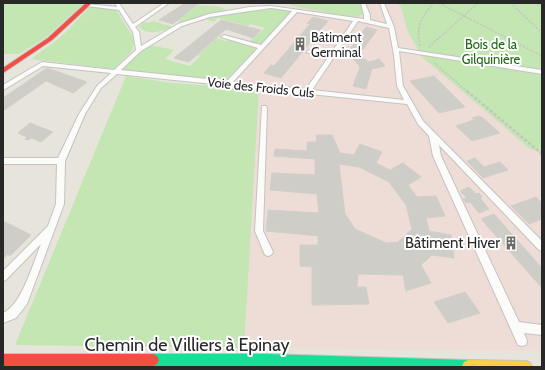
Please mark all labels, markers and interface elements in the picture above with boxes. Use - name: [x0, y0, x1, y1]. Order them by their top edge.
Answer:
- place label: Bâtiment Germinal: [311, 29, 362, 60]
- building icon: Bâtiment Germinal: [292, 36, 308, 52]
- park label: Bois de la Gilquinière: [462, 36, 521, 67]
- street label: Voie des Froids Culs: [207, 73, 316, 101]
- place label: Bâtiment Hiver: [405, 234, 500, 252]
- building icon: Bâtiment Hiver: [503, 235, 519, 251]
- street label: Chemin de Villiers à Epinay: [84, 334, 290, 356]

